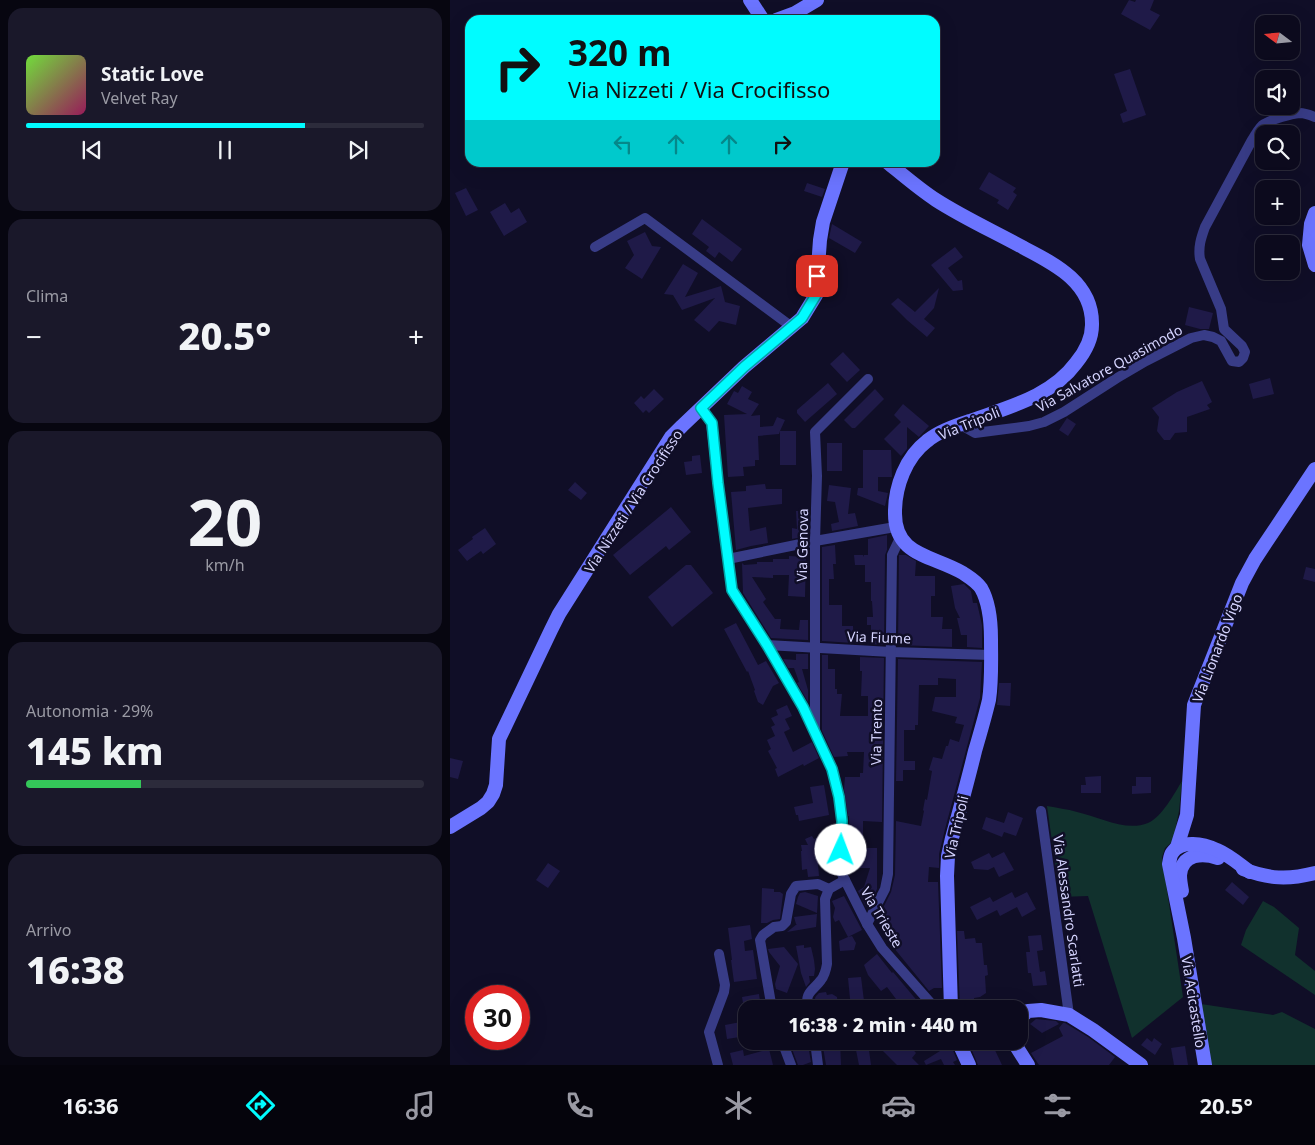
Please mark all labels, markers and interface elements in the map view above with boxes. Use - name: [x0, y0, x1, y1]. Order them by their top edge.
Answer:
- north arrow: [1255, 15, 1300, 60]
- map controls: [1255, 15, 1300, 280]
- text: 320 m: [568, 29, 671, 76]
- icon: right: [485, 35, 550, 100]
- text: Static Love: [101, 61, 204, 87]
- button: sound: [1255, 70, 1300, 115]
- text: Via Nizzeti / Via Crocifisso: [568, 74, 830, 104]
- text: Velvet Ray: [101, 87, 178, 109]
- button: search: [1255, 125, 1300, 170]
- icon: left: [609, 130, 637, 158]
- icon: ahead: [662, 130, 690, 158]
- icon: ahead: [715, 130, 743, 158]
- icon: right: [768, 130, 796, 158]
- icon: previous: [78, 136, 106, 164]
- icon: pause: [211, 136, 239, 164]
- icon: next: [344, 136, 372, 164]
- button: +: [1255, 180, 1300, 225]
- button: −: [1255, 235, 1300, 280]
- pin: [796, 255, 838, 297]
- icon: arrive: [803, 262, 831, 290]
- text: Clima: [26, 285, 68, 307]
- text: 20.5°: [179, 309, 271, 361]
- text: −: [26, 317, 42, 355]
- text: +: [408, 317, 424, 355]
- street label: Via Salvatore Quasimodo: [1032, 320, 1186, 416]
- street label: Via Tripoli: [936, 402, 1002, 444]
- street label: Via Nizzeti / Via Crocifisso: [580, 426, 686, 576]
- text: 20: [188, 477, 262, 565]
- street label: Via Genova: [792, 508, 812, 582]
- text: km/h: [205, 554, 245, 576]
- street label: Via Lionardo Vigo: [1188, 591, 1246, 705]
- street label: Via Fiume: [847, 626, 911, 648]
- street label: Via Trento: [866, 699, 886, 765]
- text: Autonomia · 29%: [26, 700, 153, 722]
- text: 145 km: [26, 724, 164, 776]
- street label: Via Tripoli: [940, 794, 972, 860]
- position arrow: [814, 823, 866, 875]
- street label: Via Alessandro Scarlatti: [1049, 834, 1089, 988]
- street label: Via Trieste: [856, 883, 908, 951]
- text: Arrivo: [26, 919, 71, 941]
- text: 16:38: [26, 943, 125, 995]
- street label: Via Acicastello: [1177, 955, 1211, 1049]
- speed limit sign: 30: [465, 985, 530, 1050]
- text: 16:38 · 2 min · 440 m: [788, 1012, 978, 1038]
- icon: directions: [243, 1088, 278, 1123]
- icon: music: [403, 1088, 438, 1123]
- icon: phone: [562, 1088, 597, 1123]
- icon: climate: [721, 1088, 756, 1123]
- icon: car: [881, 1088, 916, 1123]
- icon: filters: [1040, 1088, 1075, 1123]
- text: 16:36: [62, 1090, 119, 1120]
- text: 20.5°: [1199, 1090, 1253, 1120]

